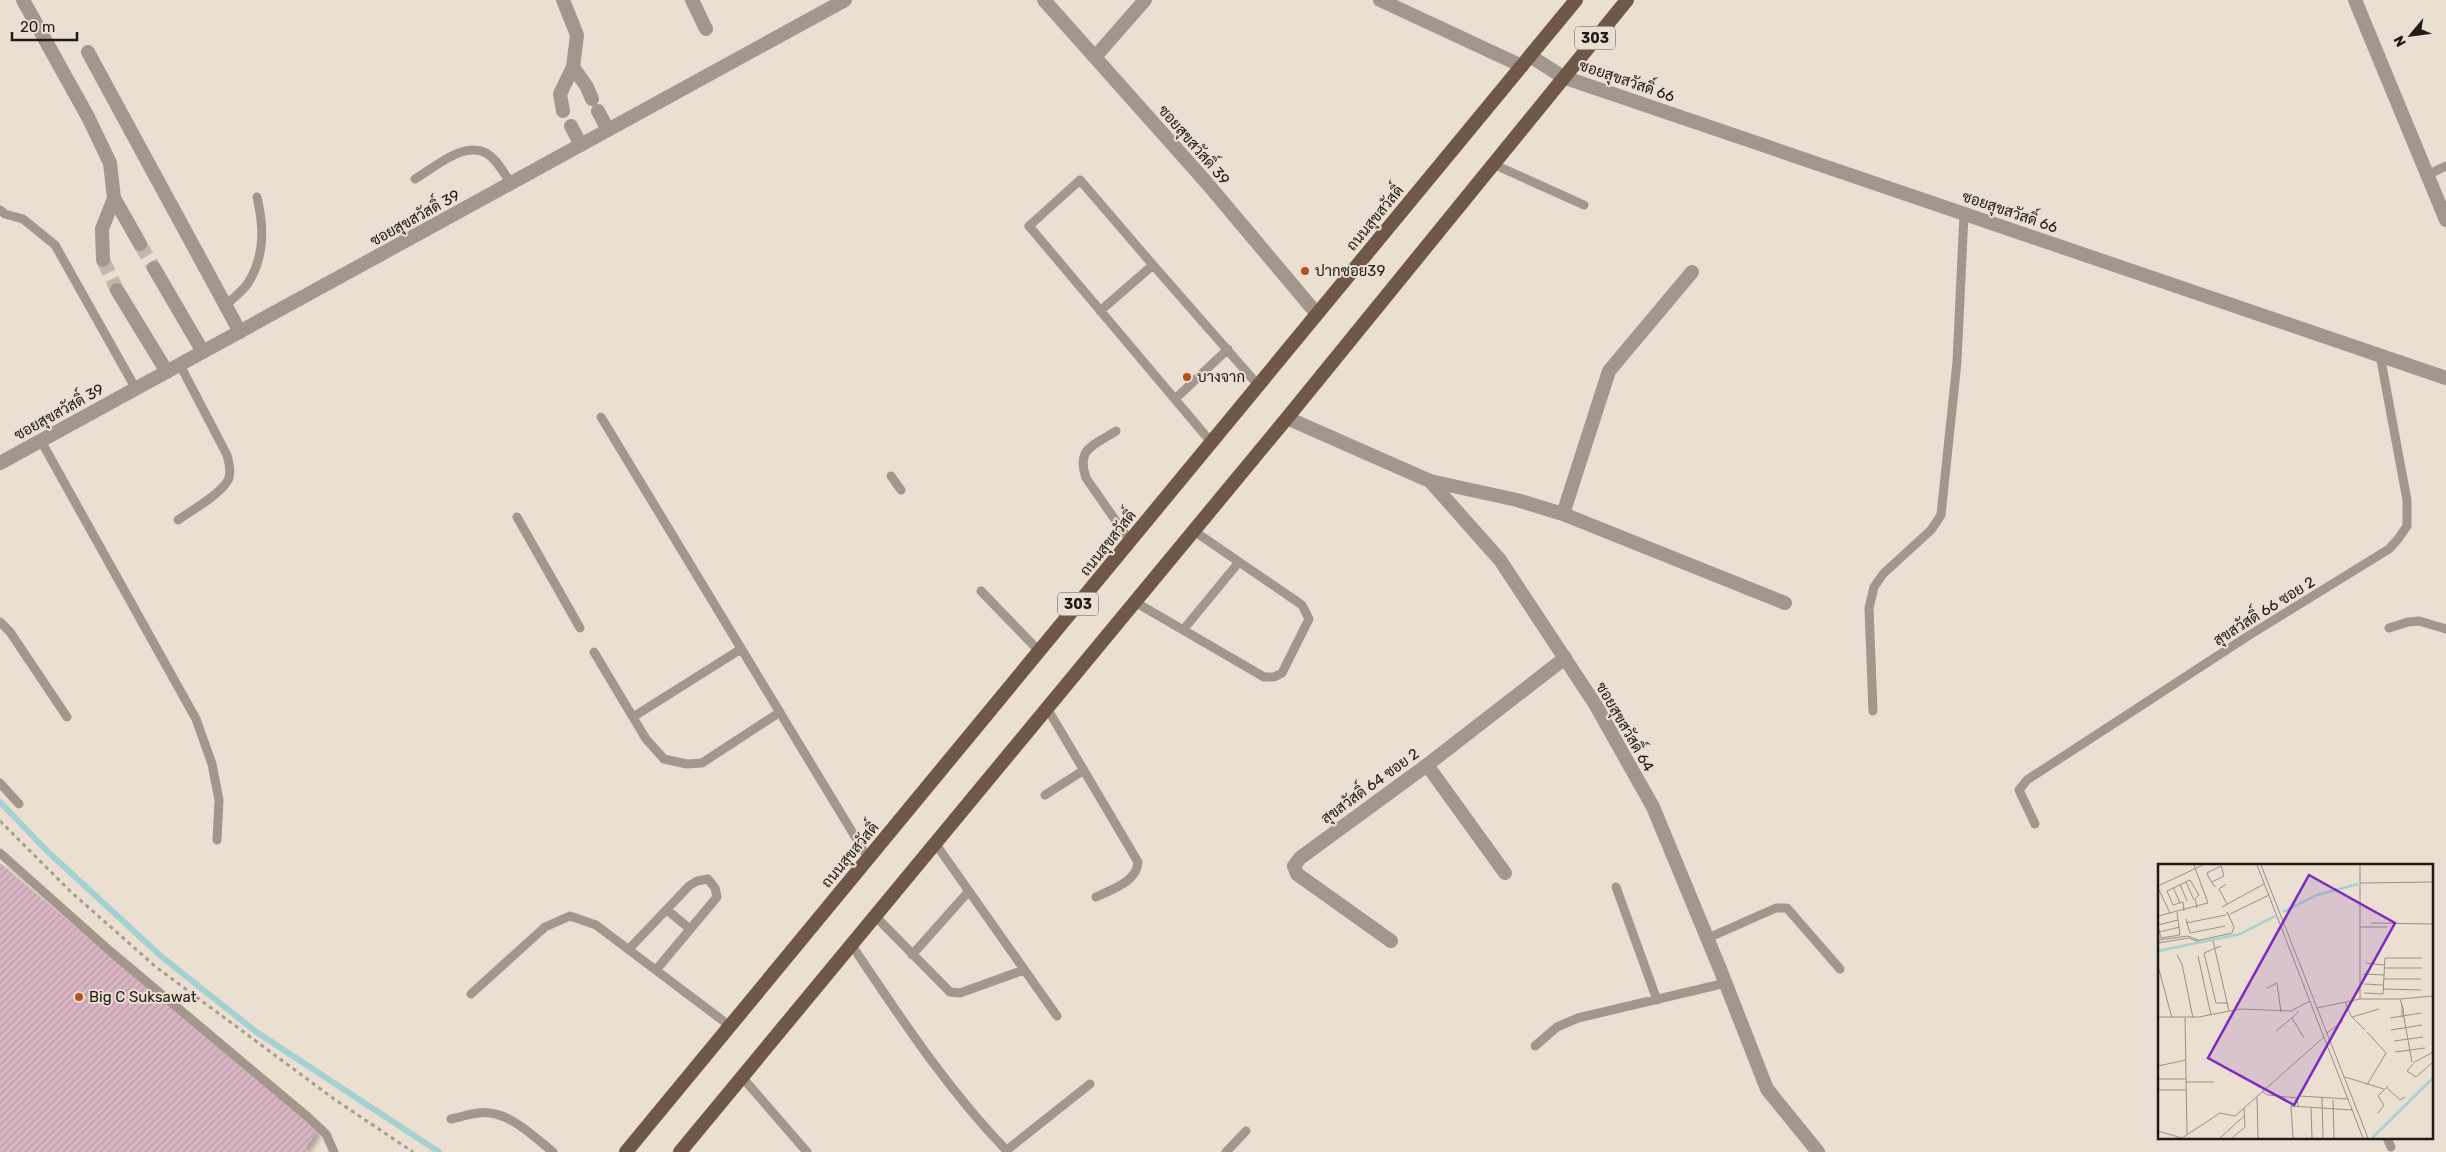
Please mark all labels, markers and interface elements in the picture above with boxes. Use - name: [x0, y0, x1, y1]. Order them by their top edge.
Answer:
- scale bar: [12, 10, 78, 42]
- north arrow: [2386, 10, 2436, 60]
- text: 20 m: [20, 18, 55, 36]
- road number: 303: [1575, 26, 1615, 49]
- text: N: [2390, 33, 2410, 50]
- street label: ซอยสุขสวัสดิ์ 66: [1576, 50, 1679, 108]
- street label: ซอยสุขสวัสดิ์ 39: [1153, 97, 1238, 190]
- street label: ถนนสุขสวัสดิ์: [1338, 178, 1409, 255]
- street label: ซอยสุขสวัสดิ์ 39: [364, 180, 464, 252]
- street label: ซอยสุขสวัสดิ์ 66: [1959, 181, 2062, 239]
- place label: ปากซอย39: [1315, 262, 1385, 280]
- marker: ปากซอย39: [1299, 265, 1311, 277]
- place label: บางจาก: [1197, 368, 1245, 386]
- marker: บางจาก: [1181, 371, 1193, 383]
- street label: ซอยสุขสวัสดิ์ 39: [8, 374, 108, 446]
- street label: ถนนสุขสวัสดิ์: [1071, 503, 1142, 581]
- street label: สุขสวัสดิ์ 66 ซอย 2: [2207, 567, 2319, 651]
- road number: 303: [1058, 592, 1098, 616]
- street label: ซอยสุขสวัสดิ์ 64: [1590, 676, 1663, 776]
- street label: สุขสวัสดิ์ 64 ซอย 2: [1314, 739, 1424, 829]
- street label: ถนนสุขสวัสดิ์: [813, 815, 884, 892]
- inset map: [2158, 864, 2434, 1140]
- place label: Big C Suksawat: [89, 988, 197, 1006]
- marker: Big C Suksawat: [73, 991, 85, 1003]

